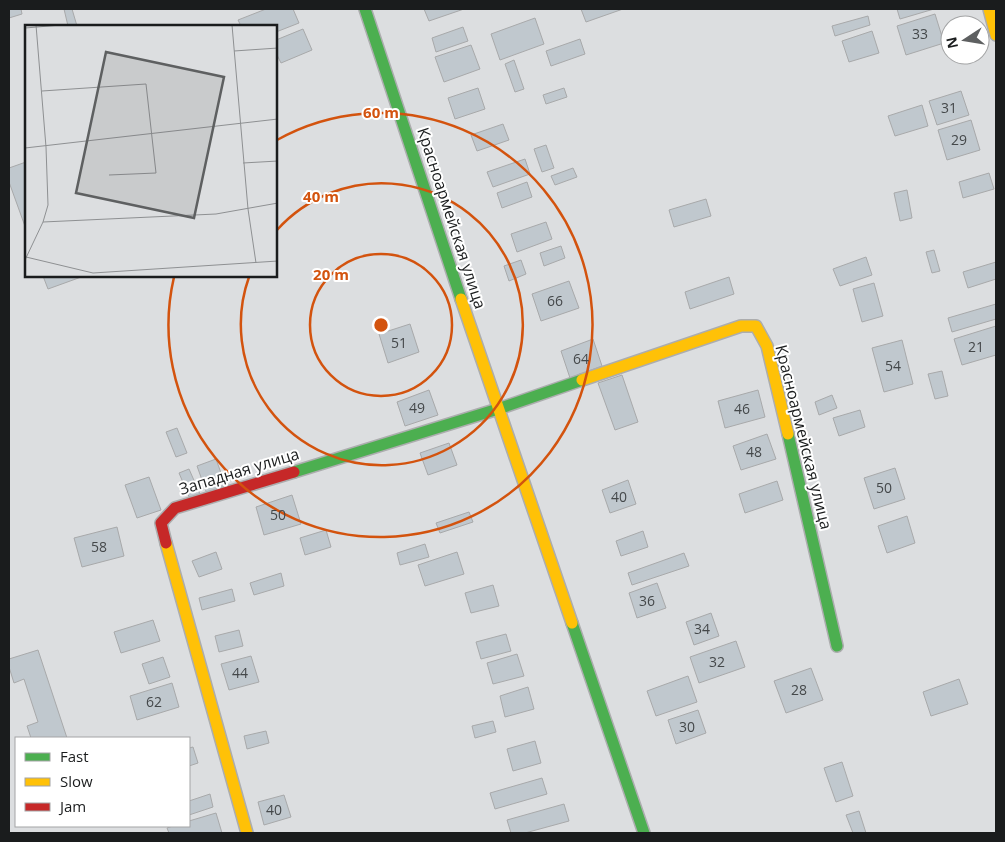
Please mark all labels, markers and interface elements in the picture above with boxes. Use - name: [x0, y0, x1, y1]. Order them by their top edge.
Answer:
- north arrow: [940, 15, 990, 65]
- house number: 33: [912, 24, 928, 43]
- inset map: [25, 25, 278, 278]
- text: N: [941, 35, 962, 50]
- house number: 31: [941, 98, 957, 117]
- text: 60 m: [363, 102, 399, 122]
- street label: Красноармейская улица: [412, 124, 492, 312]
- house number: 29: [951, 130, 967, 149]
- text: 40 m: [303, 186, 339, 206]
- text: 20 m: [313, 264, 349, 284]
- house number: 66: [547, 291, 563, 310]
- centre of rings: [372, 316, 390, 334]
- house number: 51: [391, 333, 407, 352]
- house number: 21: [968, 337, 984, 356]
- street label: Красноармейская улица: [770, 342, 838, 532]
- house number: 64: [573, 349, 589, 368]
- house number: 54: [885, 356, 901, 375]
- house number: 49: [409, 398, 425, 417]
- house number: 46: [734, 399, 750, 418]
- street label: Западная улица: [176, 442, 302, 500]
- house number: 48: [746, 442, 762, 461]
- house number: 50: [876, 478, 892, 497]
- house number: 40: [611, 487, 627, 506]
- house number: 50: [270, 505, 286, 524]
- house number: 58: [91, 537, 107, 556]
- house number: 36: [639, 591, 655, 610]
- house number: 34: [694, 619, 710, 638]
- house number: 32: [709, 652, 725, 671]
- house number: 44: [232, 663, 248, 682]
- house number: 28: [791, 680, 807, 699]
- house number: 62: [146, 692, 162, 711]
- house number: 30: [679, 717, 695, 736]
- legend: [15, 737, 190, 827]
- text: Fast: [60, 746, 89, 766]
- text: Slow: [60, 771, 93, 791]
- text: Jam: [58, 796, 86, 816]
- house number: 40: [266, 800, 282, 819]

